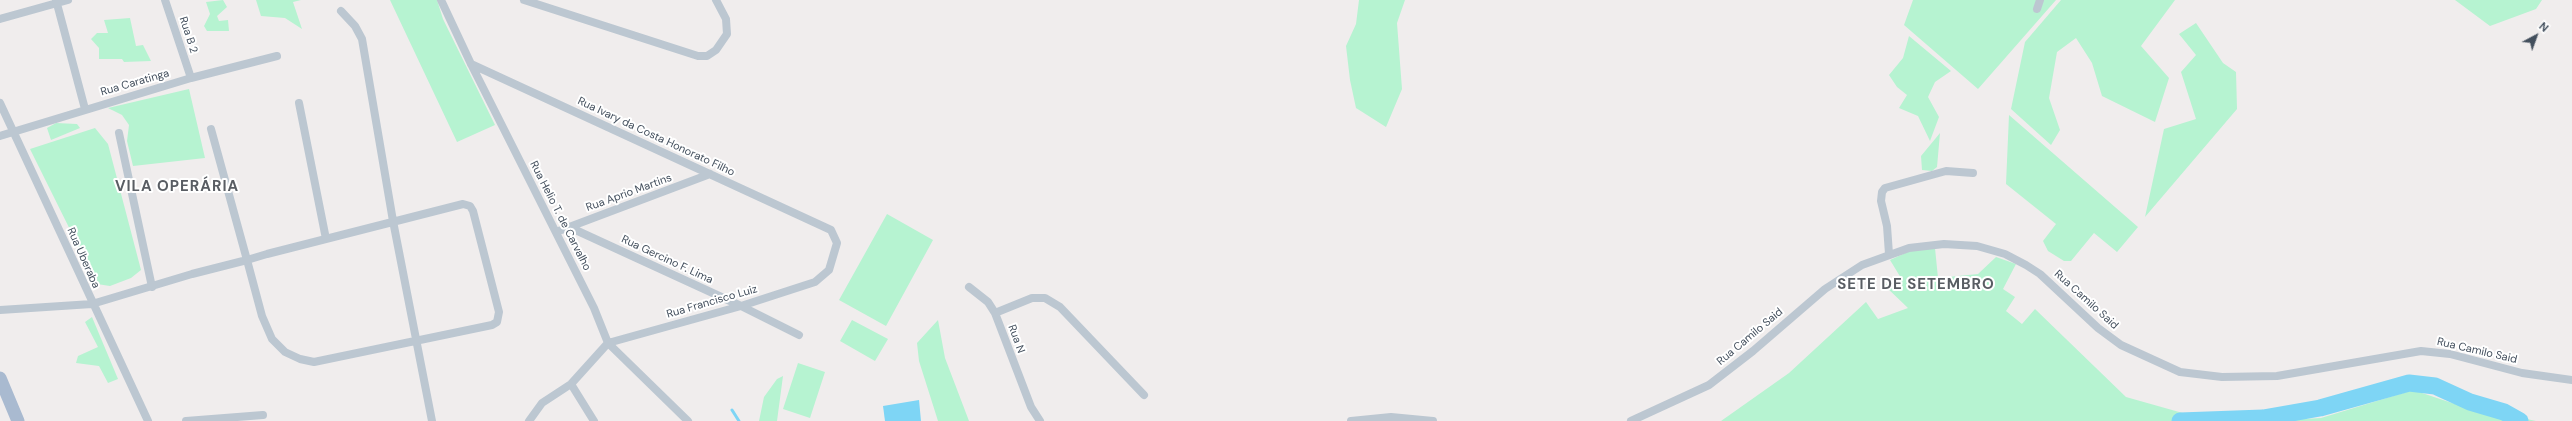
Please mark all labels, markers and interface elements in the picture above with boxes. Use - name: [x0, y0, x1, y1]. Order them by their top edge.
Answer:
- street label: Rua B 2: [176, 15, 200, 55]
- north arrow: [2516, 16, 2556, 56]
- text: N: [2536, 19, 2551, 35]
- street label: Rua Caratinga: [99, 67, 171, 99]
- street label: Rua Ivary da Costa Honorato Filho: [575, 95, 737, 179]
- street label: Rua Helio T. de Carvalho: [527, 159, 593, 273]
- street label: Rua Aprio Martins: [584, 171, 674, 215]
- district label: VILA OPERÁRIA: [115, 178, 239, 196]
- street label: Rua Uberaba: [64, 226, 102, 290]
- street label: Rua Gercino F. Lima: [619, 233, 715, 287]
- street label: Rua Camilo Said: [2051, 268, 2121, 332]
- district label: SETE DE SETEMBRO: [1837, 276, 1995, 294]
- street label: Rua Francisco Luiz: [665, 283, 759, 321]
- street label: Rua Camilo Said: [1714, 306, 1786, 368]
- street label: Rua N: [1005, 323, 1027, 355]
- street label: Rua Camilo Said: [2436, 335, 2518, 367]

